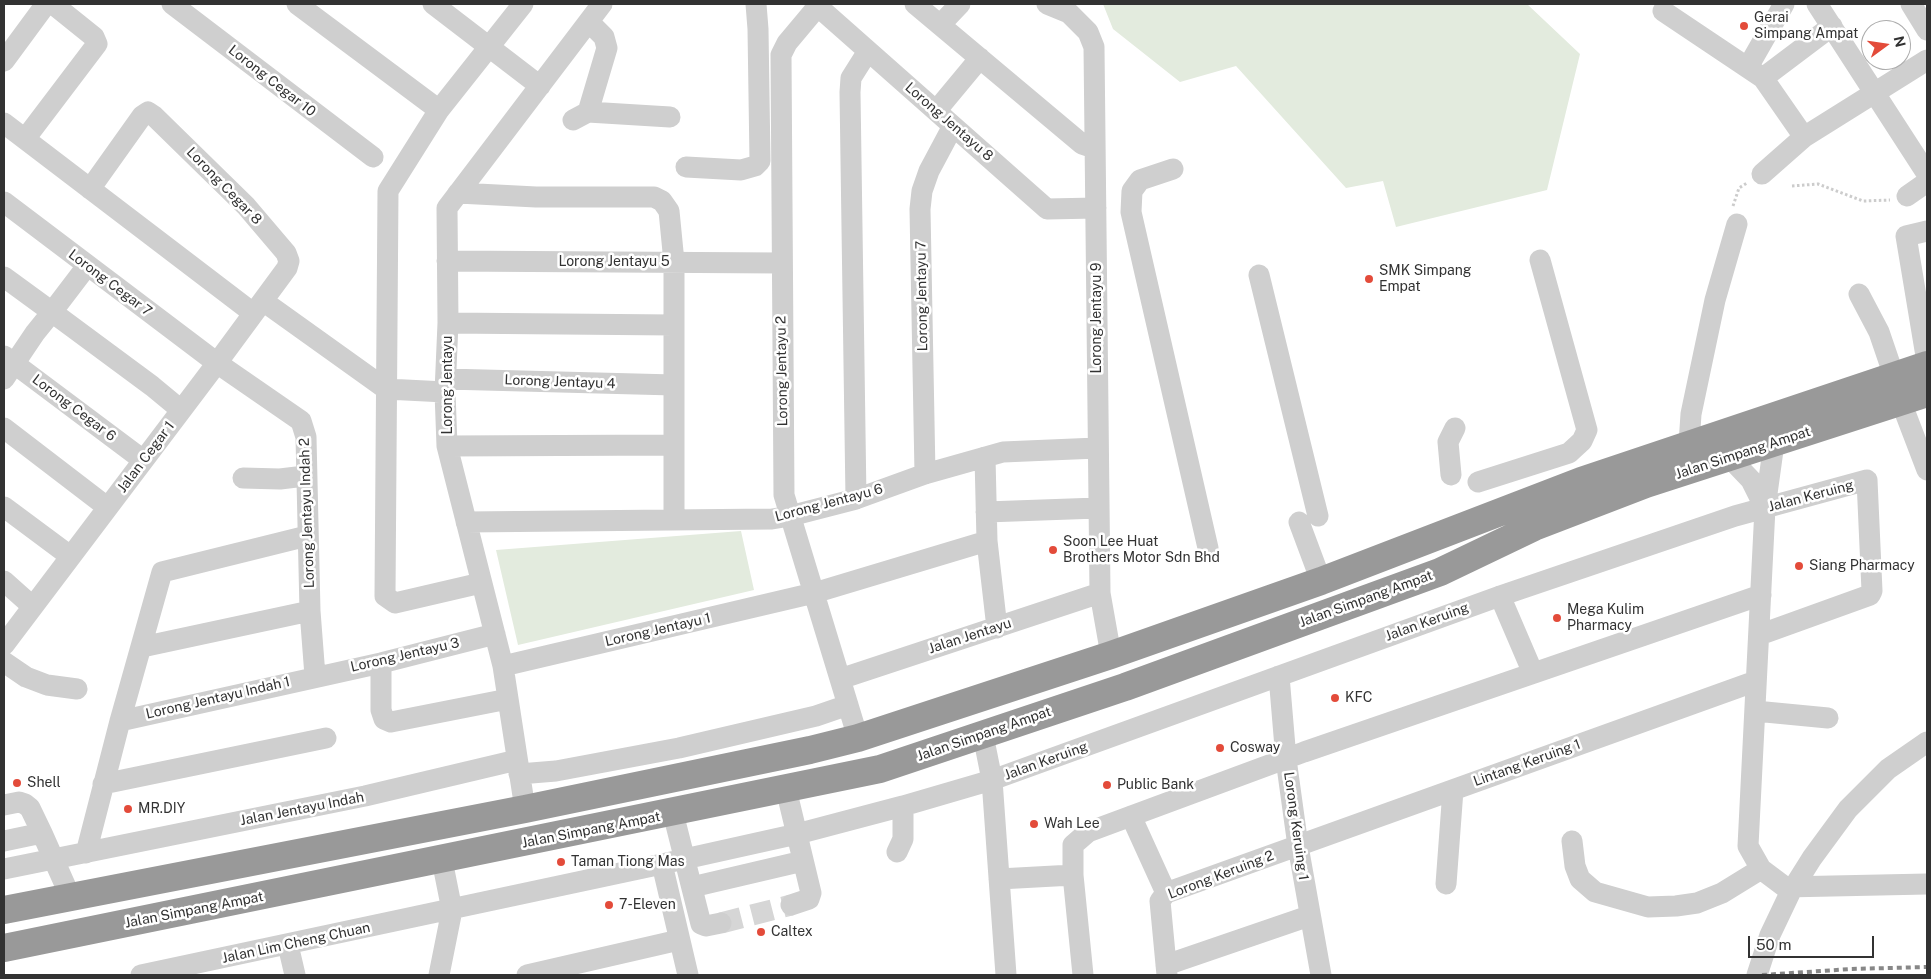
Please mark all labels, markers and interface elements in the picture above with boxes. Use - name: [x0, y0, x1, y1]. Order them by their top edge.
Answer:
- place label: Gerai Simpang Ampat: [1754, 10, 1858, 42]
- marker: Gerai Simpang Ampat: [1738, 20, 1750, 32]
- north arrow: [1861, 20, 1911, 70]
- text: N: [1890, 34, 1909, 49]
- street label: Lorong Cegar 10: [225, 42, 319, 120]
- street label: Lorong Jentayu 8: [901, 79, 997, 165]
- street label: Lorong Cegar 8: [183, 144, 265, 228]
- street label: Lorong Jentayu 7: [913, 241, 931, 351]
- street label: Lorong Cegar 7: [65, 246, 155, 320]
- street label: Lorong Jentayu 5: [558, 254, 670, 270]
- street label: Lorong Jentayu 9: [1089, 262, 1105, 374]
- place label: SMK Simpang Empat: [1379, 263, 1472, 296]
- marker: SMK Simpang Empat: [1363, 273, 1375, 285]
- street label: Lorong Jentayu 2: [773, 316, 791, 426]
- street label: Lorong Jentayu: [440, 336, 456, 434]
- street label: Lorong Cegar 6: [29, 371, 119, 445]
- street label: Lorong Jentayu 4: [504, 372, 616, 392]
- street label: Jalan Cegar 1: [114, 418, 178, 496]
- street label: Jalan Simpang Ampat: [1673, 423, 1813, 483]
- street label: Lorong Jentayu Indah 2: [296, 438, 318, 588]
- street label: Jalan Keruing: [1766, 477, 1856, 515]
- street label: Lorong Jentayu 6: [773, 481, 885, 525]
- place label: Soon Lee Huat Brothers Motor Sdn Bhd: [1063, 534, 1220, 566]
- marker: Soon Lee Huat Brothers Motor Sdn Bhd: [1047, 544, 1059, 556]
- place label: Siang Pharmacy: [1809, 558, 1915, 574]
- marker: Siang Pharmacy: [1793, 560, 1805, 572]
- street label: Jalan Simpang Ampat: [1297, 567, 1435, 631]
- street label: Jalan Keruing: [1383, 599, 1471, 645]
- place label: Mega Kulim Pharmacy: [1567, 602, 1644, 634]
- street label: Lorong Jentayu 1: [604, 610, 712, 650]
- marker: Mega Kulim Pharmacy: [1551, 612, 1563, 624]
- street label: Jalan Jentayu: [926, 615, 1014, 657]
- street label: Lorong Jentayu 3: [349, 634, 461, 676]
- street label: Lorong Jentayu Indah 1: [144, 673, 292, 723]
- place label: KFC: [1345, 690, 1373, 706]
- marker: KFC: [1329, 692, 1341, 704]
- street label: Jalan Simpang Ampat: [915, 703, 1053, 765]
- street label: Lintang Keruing 1: [1471, 736, 1583, 790]
- street label: Jalan Keruing: [1002, 738, 1090, 784]
- place label: Cosway: [1230, 740, 1280, 756]
- marker: Cosway: [1214, 742, 1226, 754]
- street label: Lorong Keruing 1: [1280, 771, 1312, 881]
- place label: Shell: [27, 775, 61, 791]
- marker: Shell: [11, 777, 23, 789]
- place label: Public Bank: [1117, 777, 1194, 793]
- marker: Public Bank: [1101, 779, 1113, 791]
- street label: Jalan Jentayu Indah: [239, 789, 365, 829]
- place label: MR.DIY: [138, 801, 185, 817]
- marker: MR.DIY: [122, 803, 134, 815]
- street label: Jalan Simpang Ampat: [520, 808, 662, 852]
- place label: Wah Lee: [1044, 816, 1100, 832]
- marker: Wah Lee: [1028, 818, 1040, 830]
- street label: Lorong Keruing 2: [1166, 847, 1276, 903]
- place label: Taman Tiong Mas: [571, 854, 685, 870]
- marker: Taman Tiong Mas: [555, 856, 567, 868]
- street label: Jalan Simpang Ampat: [123, 888, 265, 932]
- place label: 7-Eleven: [619, 897, 676, 913]
- marker: 7-Eleven: [603, 899, 615, 911]
- street label: Jalan Lim Cheng Chuan: [220, 919, 372, 967]
- place label: Caltex: [771, 924, 813, 940]
- marker: Caltex: [755, 926, 767, 938]
- scale bar: [1751, 926, 1877, 958]
- text: 50 m: [1756, 936, 1791, 953]

